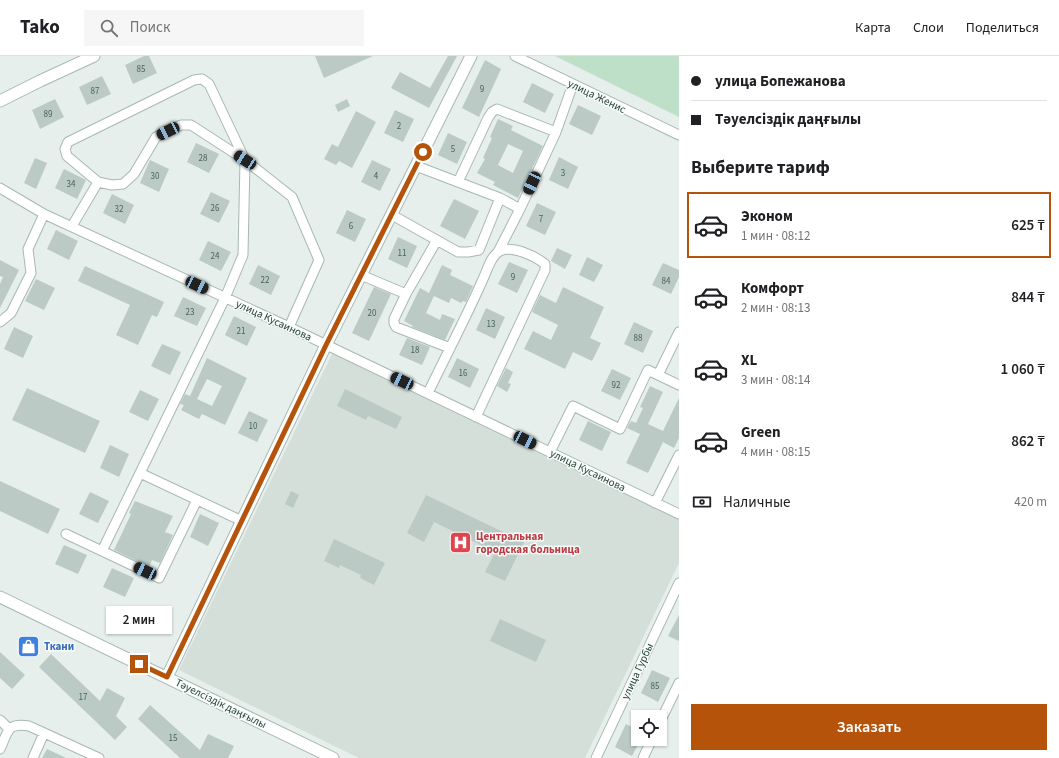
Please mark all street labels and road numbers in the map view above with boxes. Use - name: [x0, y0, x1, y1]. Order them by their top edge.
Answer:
- street label: улица Женис: [565, 76, 628, 117]
- street label: улица Кусаинова: [233, 296, 314, 345]
- street label: улица Кусаинова: [548, 446, 628, 495]
- street label: улица Гурбы: [618, 641, 657, 702]
- street label: Тәуелсіздік даңғылы: [173, 675, 269, 732]

